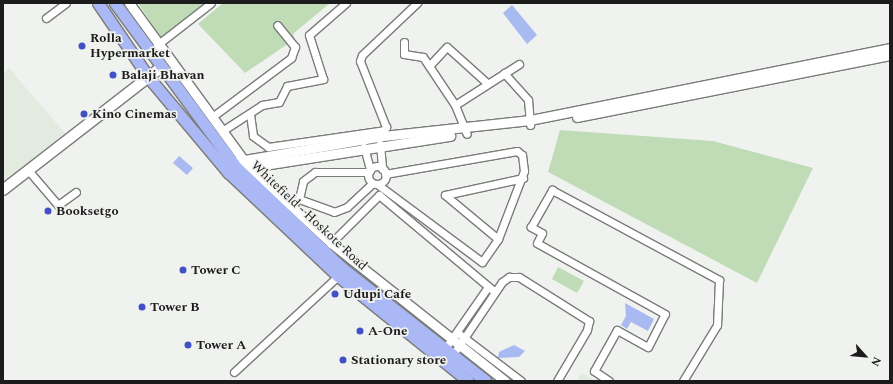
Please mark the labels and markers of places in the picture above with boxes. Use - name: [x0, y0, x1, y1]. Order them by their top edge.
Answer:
- place label: Rolla Hypermarket: [90, 31, 170, 62]
- marker: Rolla Hypermarket: [77, 41, 87, 51]
- place label: Balaji Bhavan: [121, 67, 205, 83]
- marker: Balaji Bhavan: [108, 70, 118, 80]
- place label: Kino Cinemas: [92, 106, 177, 122]
- marker: Kino Cinemas: [79, 109, 89, 119]
- place label: Booksetgo: [56, 203, 119, 219]
- marker: Booksetgo: [43, 206, 53, 216]
- place label: Tower C: [191, 262, 240, 278]
- marker: Tower C: [178, 265, 188, 275]
- place label: Udupi Cafe: [343, 286, 411, 302]
- marker: Udupi Cafe: [330, 289, 340, 299]
- place label: Tower B: [150, 299, 199, 315]
- marker: Tower B: [137, 302, 147, 312]
- place label: A-One: [368, 323, 407, 339]
- marker: A-One: [355, 326, 365, 336]
- place label: Tower A: [196, 337, 246, 353]
- marker: Tower A: [183, 340, 193, 350]
- place label: Stationary store: [351, 352, 446, 368]
- marker: Stationary store: [338, 355, 348, 365]

